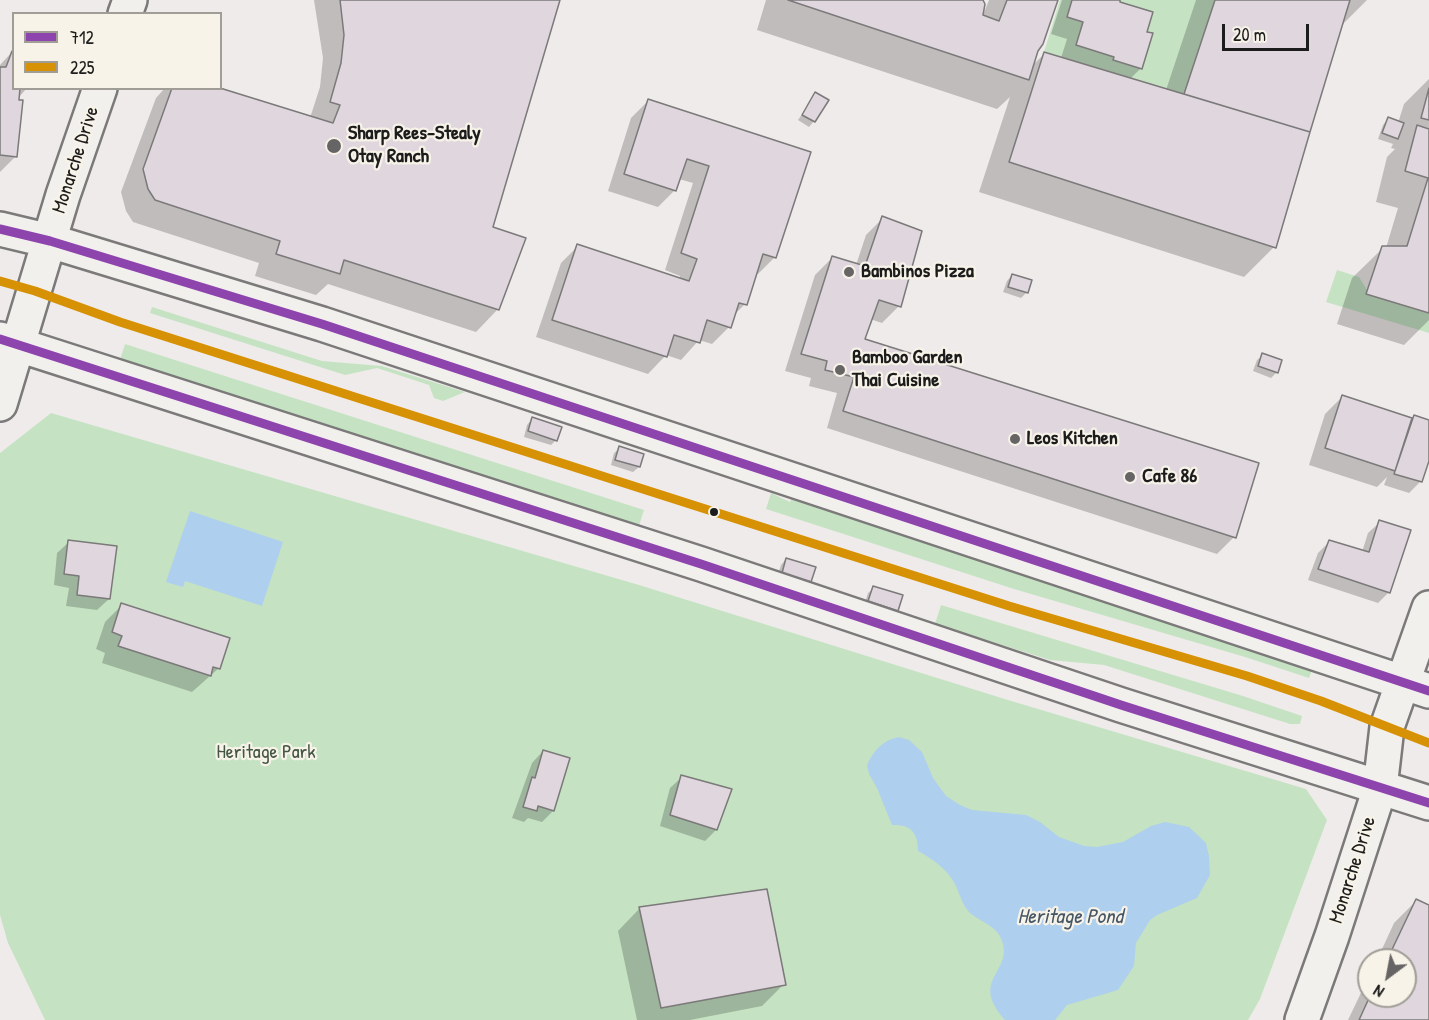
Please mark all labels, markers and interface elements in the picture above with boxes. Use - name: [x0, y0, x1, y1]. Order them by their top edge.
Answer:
- legend: [12, 12, 222, 90]
- scale bar: [1225, 12, 1312, 50]
- text: 20 m: [1233, 22, 1266, 47]
- text: 712: [70, 25, 94, 50]
- text: 225: [70, 55, 94, 80]
- street label: Monarche Drive: [47, 104, 105, 216]
- place label: Sharp Rees-Stealy Otay Ranch: [348, 122, 481, 169]
- marker: Sharp Rees-Stealy Otay Ranch: [325, 137, 343, 155]
- place label: Bambinos Pizza: [861, 260, 974, 284]
- marker: Bambinos Pizza: [842, 265, 856, 279]
- place label: Bamboo Garden Thai Cuisine: [852, 346, 962, 393]
- marker: Bamboo Garden Thai Cuisine: [833, 363, 847, 377]
- place label: Leos Kitchen: [1027, 427, 1118, 451]
- marker: Leos Kitchen: [1008, 432, 1022, 446]
- place label: Cafe 86: [1142, 465, 1197, 489]
- marker: Cafe 86: [1123, 470, 1137, 484]
- unlabelled marker: [708, 506, 720, 518]
- park label: Heritage Park: [216, 741, 316, 765]
- street label: Monarche Drive: [1324, 814, 1382, 926]
- water label: Heritage Pond: [1017, 904, 1123, 930]
- north arrow: [1357, 948, 1417, 1008]
- text: N: [1369, 980, 1388, 1003]

